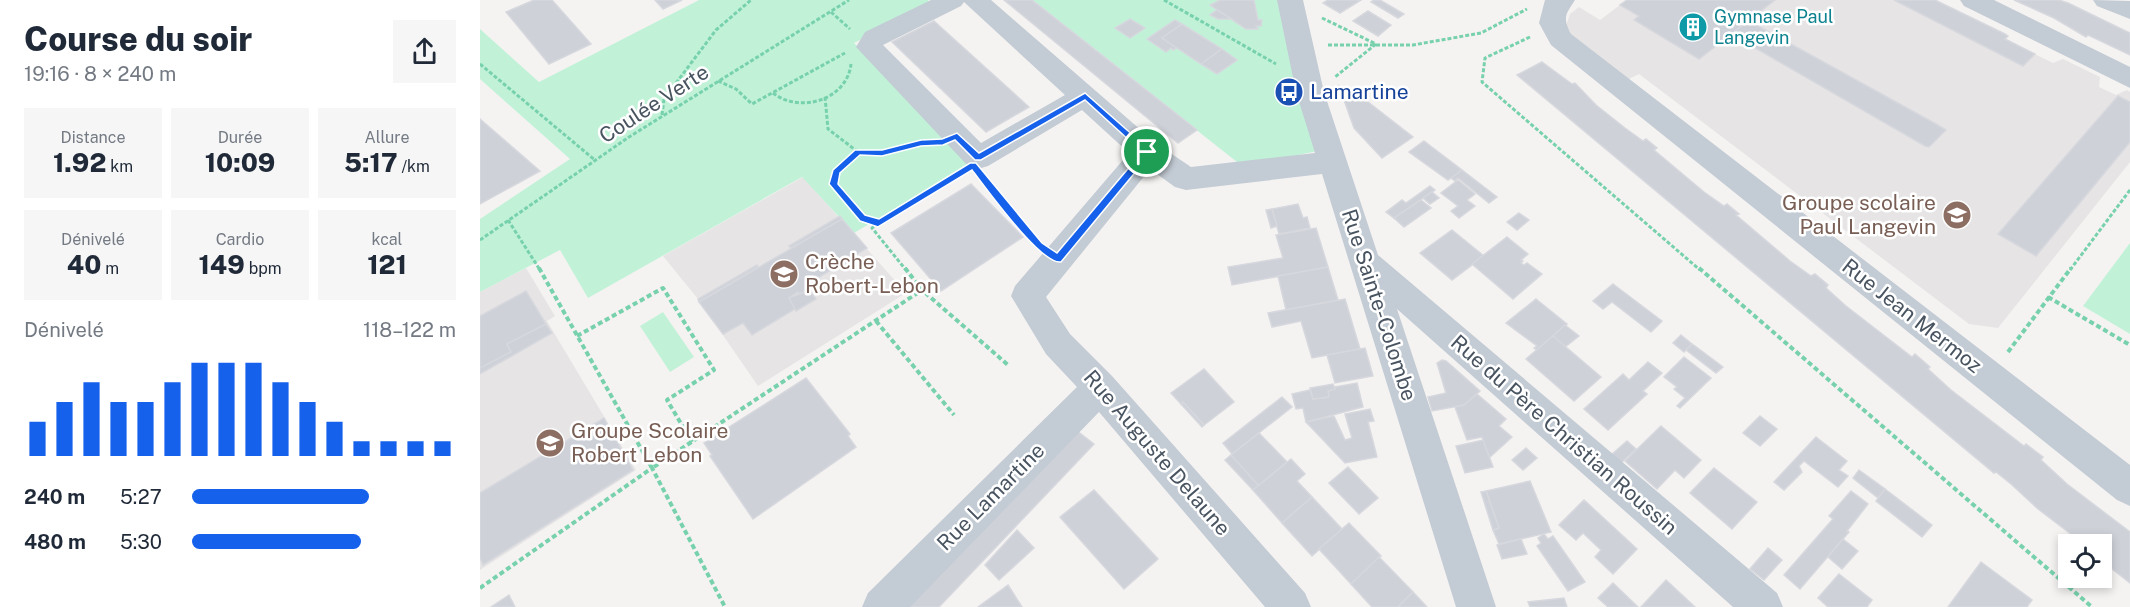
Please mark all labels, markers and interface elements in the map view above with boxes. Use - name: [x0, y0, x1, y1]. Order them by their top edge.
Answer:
- place label: Gymnase Paul Langevin: [1714, 6, 1833, 48]
- building icon: Gymnase Paul Langevin: [1677, 11, 1709, 43]
- text: Course du soir: [24, 20, 252, 58]
- button: share: [393, 20, 456, 83]
- street label: Coulée Verte: [594, 59, 713, 148]
- text: 19:16 · 8 × 240 m: [24, 62, 176, 86]
- bus stop icon: Lamartine: [1273, 76, 1305, 108]
- place label: Lamartine: [1310, 79, 1409, 104]
- pin: [1121, 126, 1172, 177]
- text: Distance: [61, 128, 125, 147]
- text: Durée: [218, 128, 262, 147]
- text: Allure: [364, 128, 410, 147]
- icon: arrive: [1130, 135, 1163, 168]
- text: 1.92: [53, 147, 106, 178]
- text: 10:09: [205, 147, 275, 178]
- text: 5:17: [344, 147, 398, 178]
- text: km: [106, 157, 133, 176]
- text: /km: [398, 157, 430, 176]
- place label: Groupe scolaire Paul Langevin: [1782, 190, 1936, 239]
- school or university icon: Groupe scolaire Paul Langevin: [1941, 199, 1973, 231]
- street label: Rue Sainte-Colombe: [1337, 206, 1422, 404]
- text: Dénivelé: [61, 230, 125, 249]
- text: Cardio: [216, 230, 264, 249]
- text: kcal: [372, 230, 402, 249]
- text: 40: [67, 249, 101, 280]
- text: 149: [198, 249, 245, 280]
- text: 121: [367, 249, 407, 280]
- place label: Crèche Robert-Lebon: [805, 249, 939, 298]
- street label: Rue Jean Mermoz: [1838, 253, 1987, 378]
- school or university icon: Crèche Robert-Lebon: [768, 258, 800, 290]
- text: m: [101, 259, 119, 278]
- text: bpm: [245, 259, 282, 278]
- text: Dénivelé: [24, 318, 104, 342]
- text: 118–122 m: [363, 318, 456, 342]
- street label: Rue du Père Christian Roussin: [1446, 329, 1683, 540]
- street label: Rue Auguste Delaune: [1079, 365, 1236, 540]
- place label: Groupe Scolaire Robert Lebon: [571, 418, 728, 467]
- school or university icon: Groupe Scolaire Robert Lebon: [534, 427, 566, 459]
- street label: Rue Lamartine: [932, 438, 1050, 556]
- text: 240 m: [24, 485, 85, 509]
- text: 5:27: [120, 485, 162, 509]
- text: 480 m: [24, 530, 86, 554]
- text: 5:30: [120, 530, 162, 554]
- map controls: [2058, 534, 2112, 588]
- button: locate: [2058, 534, 2112, 588]

